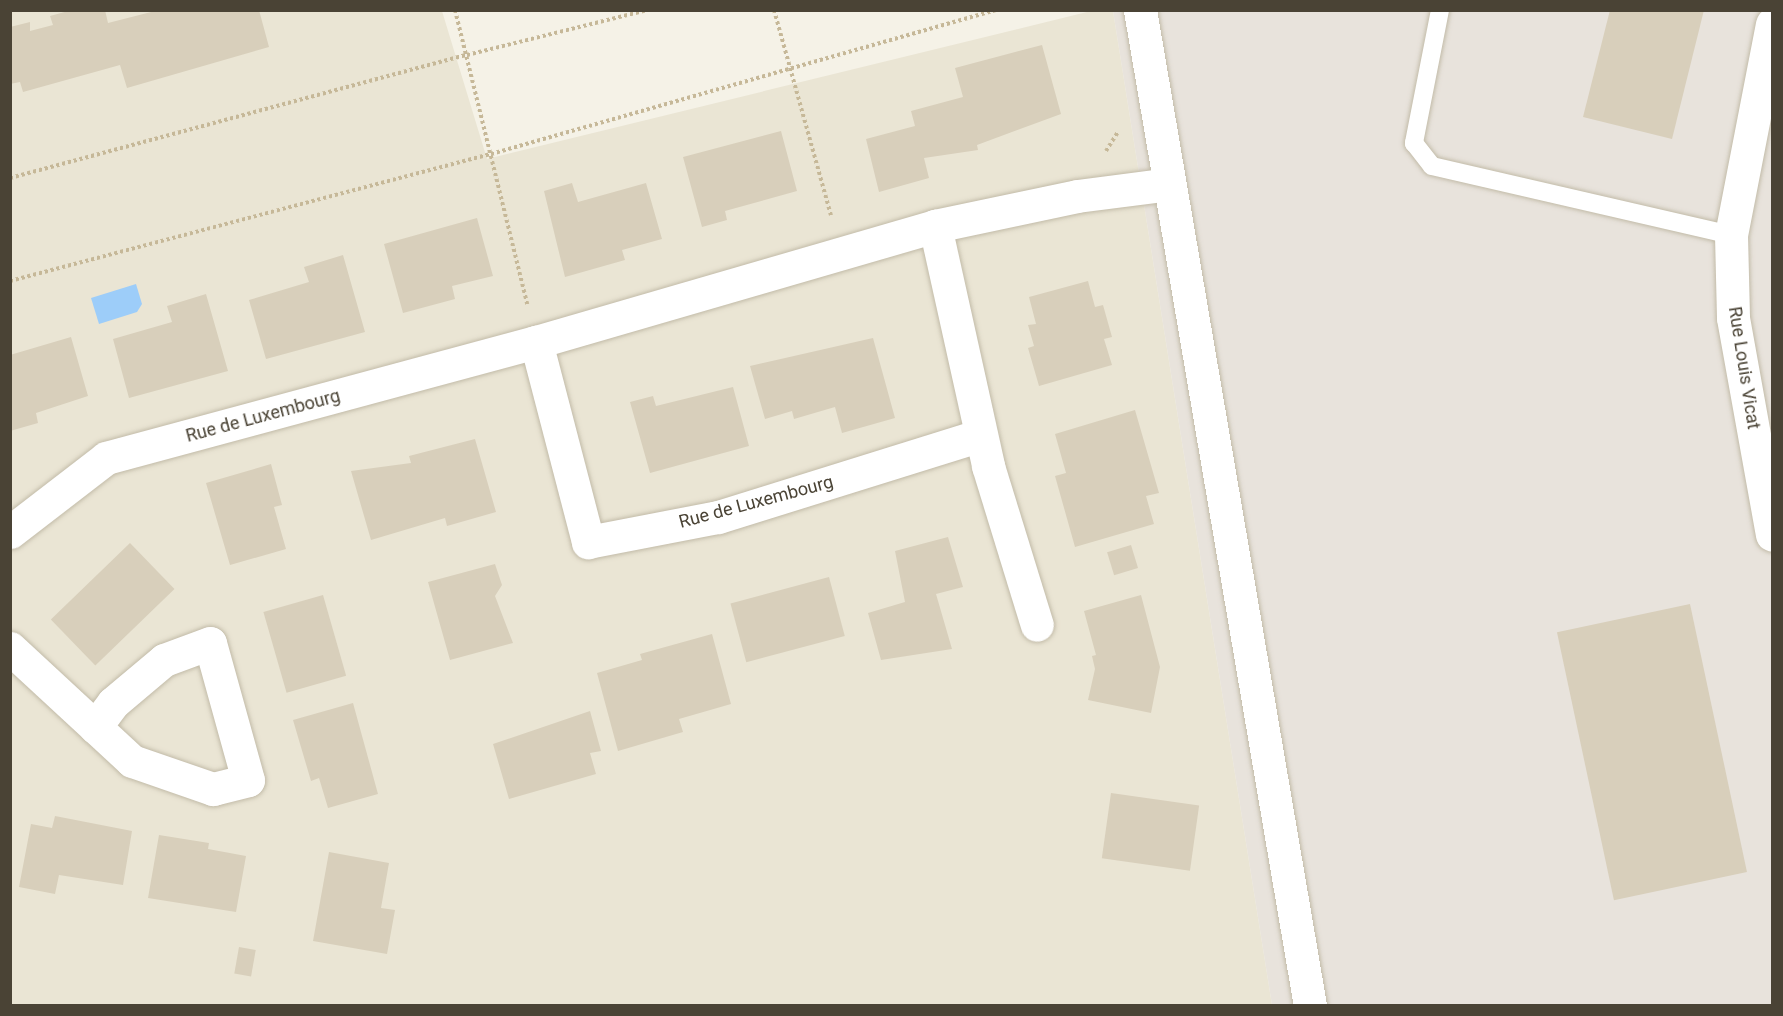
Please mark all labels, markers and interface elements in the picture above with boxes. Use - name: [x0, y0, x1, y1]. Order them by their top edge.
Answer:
- street label: Rue Louis Vicat: [1724, 305, 1764, 431]
- street label: Rue de Luxembourg: [183, 385, 343, 447]
- street label: Rue de Luxembourg: [676, 471, 836, 533]

